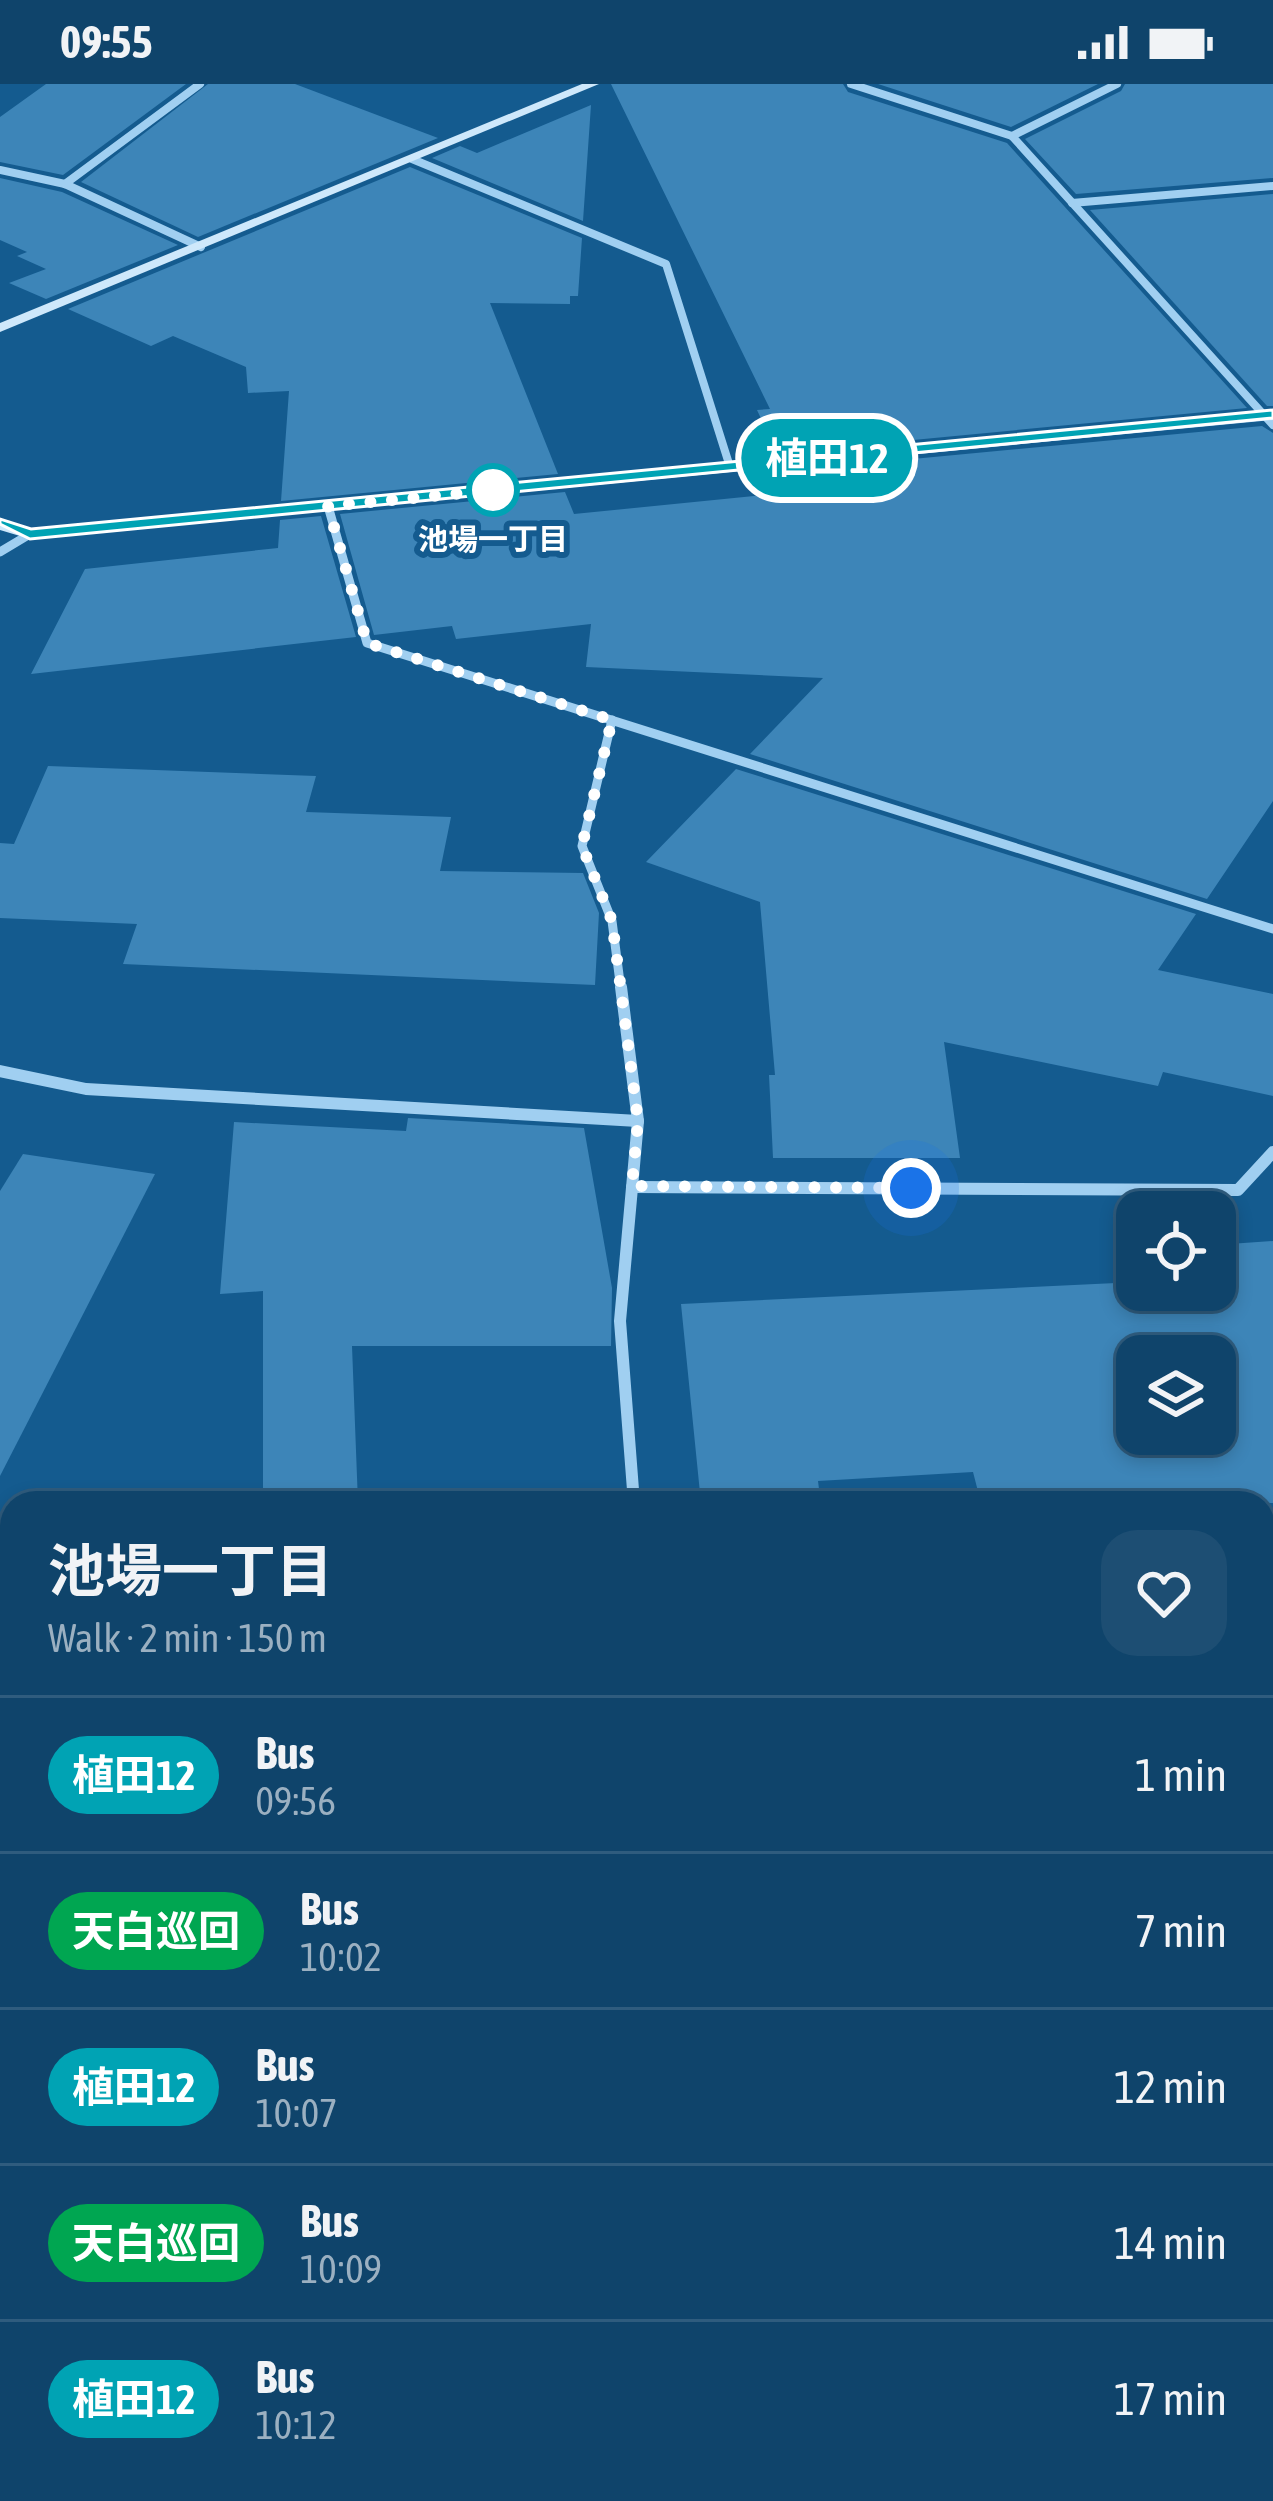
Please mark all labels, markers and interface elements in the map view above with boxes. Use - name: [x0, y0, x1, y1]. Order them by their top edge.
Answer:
- text: 09:55: [60, 16, 153, 68]
- line badge: 植田12: [743, 419, 911, 497]
- text: 植田12: [765, 434, 889, 482]
- marker: 池場一丁目: [468, 465, 518, 515]
- place label: 池場一丁目: [418, 522, 568, 556]
- your location: [881, 1158, 941, 1218]
- map controls: [1116, 1191, 1236, 1455]
- button: locate: [1116, 1191, 1236, 1311]
- button: layers: [1116, 1335, 1236, 1455]
- button: heart: [1101, 1530, 1227, 1656]
- text: 池場一丁目: [48, 1538, 333, 1603]
- text: Walk · 2 min · 150 m: [48, 1616, 327, 1660]
- text: Bus: [255, 1727, 314, 1779]
- text: 1 min: [1135, 1749, 1227, 1801]
- text: 植田12: [72, 1751, 195, 1799]
- text: 09:56: [255, 1779, 336, 1823]
- text: Bus: [300, 1883, 359, 1935]
- text: 7 min: [1135, 1905, 1227, 1957]
- text: 天白巡回: [72, 1907, 240, 1955]
- text: 10:02: [300, 1935, 382, 1979]
- text: Bus: [255, 2039, 314, 2091]
- text: 12 min: [1114, 2061, 1227, 2113]
- text: 植田12: [72, 2063, 195, 2111]
- text: 10:07: [255, 2091, 337, 2135]
- text: Bus: [300, 2195, 359, 2247]
- text: 14 min: [1114, 2217, 1227, 2269]
- text: 天白巡回: [72, 2219, 240, 2267]
- text: 10:09: [300, 2247, 382, 2291]
- text: Bus: [255, 2351, 314, 2403]
- text: 17 min: [1114, 2373, 1227, 2425]
- text: 植田12: [72, 2375, 195, 2423]
- text: 10:12: [255, 2403, 337, 2447]

